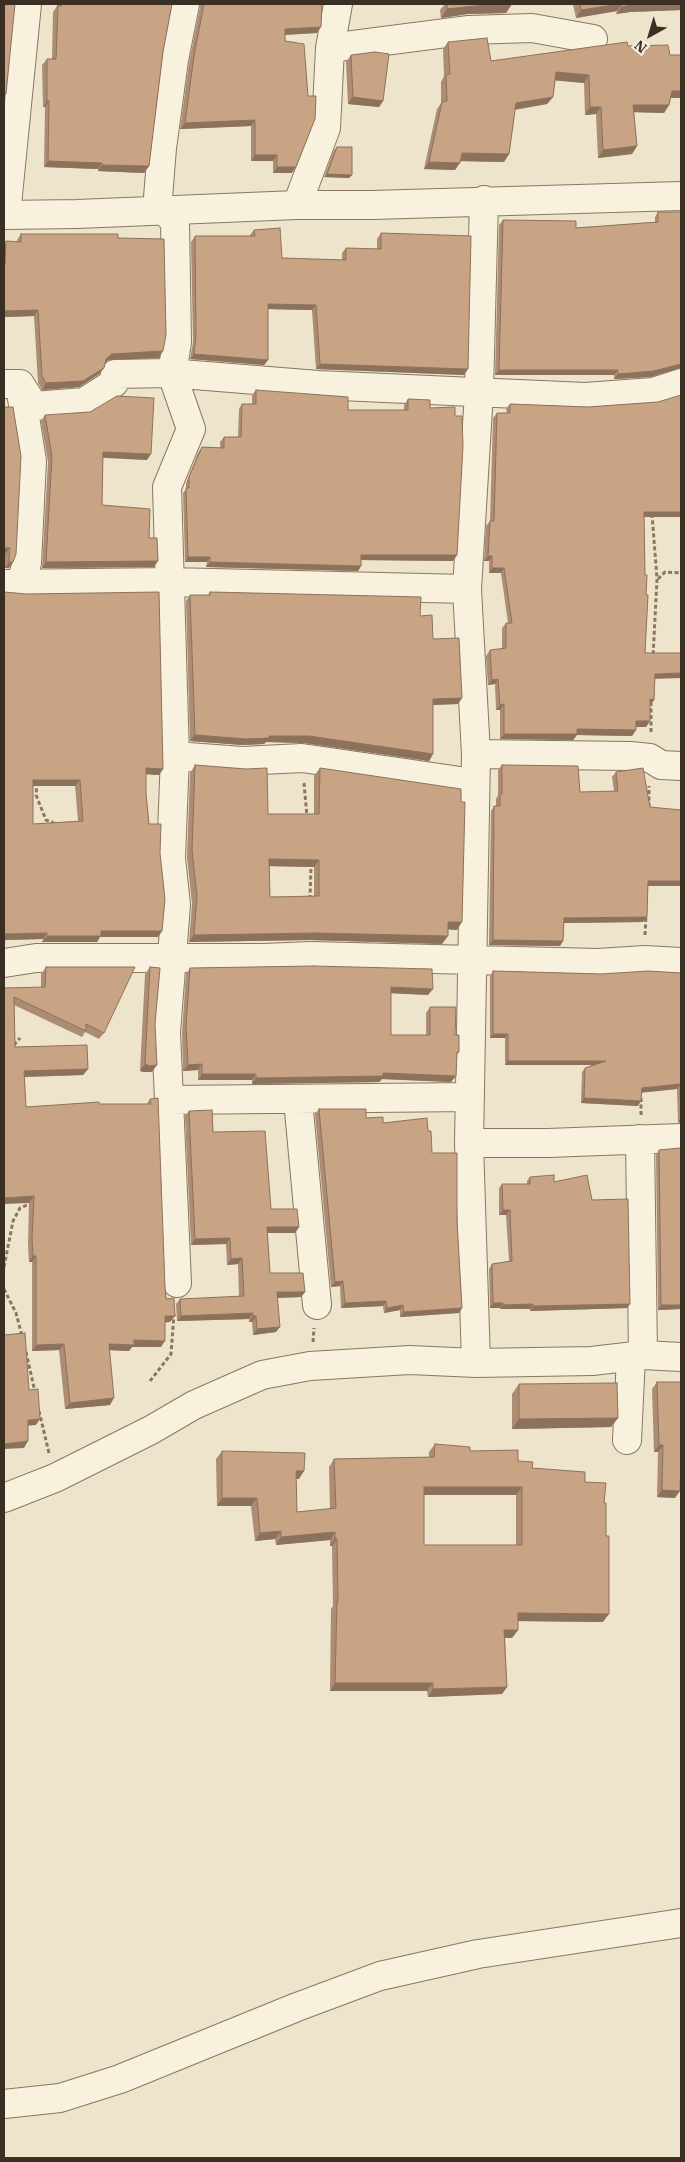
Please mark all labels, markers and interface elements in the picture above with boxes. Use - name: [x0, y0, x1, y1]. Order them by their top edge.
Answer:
- north arrow: [625, 10, 675, 60]
- text: N: [631, 36, 651, 57]

